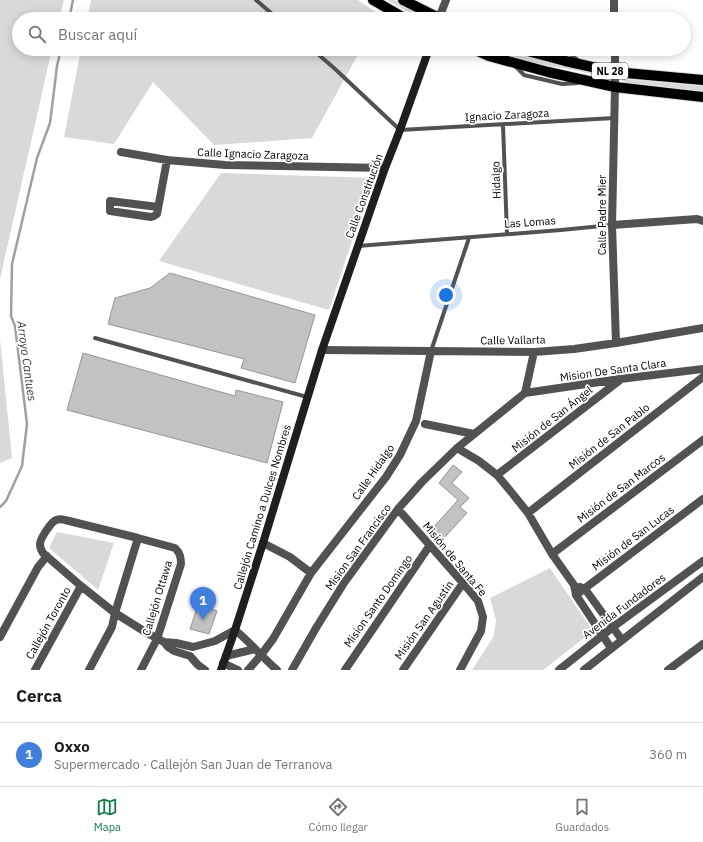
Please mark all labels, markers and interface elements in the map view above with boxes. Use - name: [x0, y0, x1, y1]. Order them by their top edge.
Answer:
- search box: [12, 12, 691, 56]
- icon: search: [26, 23, 48, 45]
- text: Buscar aquí: [58, 25, 137, 44]
- road number: NL 28: [592, 63, 628, 79]
- street label: Ignacio Zaragoza: [465, 106, 550, 124]
- street label: Calle Ignacio Zaragoza: [197, 145, 309, 163]
- street label: Calle Constitución: [342, 152, 386, 240]
- street label: Hidalgo: [488, 161, 504, 199]
- street label: Calle Padre Mier: [595, 175, 609, 255]
- street label: Las Lomas: [504, 213, 556, 231]
- your location: [436, 285, 456, 305]
- water label: Arroyo Cantues: [14, 319, 40, 402]
- street label: Calle Vallarta: [480, 332, 546, 348]
- street label: Mision De Santa Clara: [559, 356, 667, 384]
- street label: Misión de San Ángel: [509, 383, 595, 455]
- street label: Misión de San Pablo: [566, 400, 652, 472]
- street label: Callejón Camino a Dulces Nombres: [230, 423, 294, 591]
- street label: Calle Hidalgo: [349, 441, 397, 503]
- street label: Misión de San Marcos: [574, 450, 668, 526]
- street label: Mision San Francisco: [322, 501, 394, 593]
- street label: Misión de San Lucas: [589, 503, 677, 573]
- street label: Misión de Santa Fe: [420, 519, 490, 599]
- street label: Mision Santo Domingo: [341, 552, 415, 650]
- street label: Callejón Ottawa: [139, 559, 175, 637]
- street label: Avenida Fundadores: [580, 570, 668, 642]
- street label: Misión San Agustín: [392, 578, 456, 662]
- street label: Callejón Toronto: [22, 584, 74, 662]
- pin: 1: [190, 587, 216, 620]
- text: Cerca: [16, 685, 62, 707]
- text: Oxxo: [54, 737, 90, 756]
- text: 1: [25, 746, 33, 763]
- text: 360 m: [649, 746, 687, 763]
- text: Supermercado · Callejón San Juan de Terranova: [54, 756, 332, 773]
- tab: Mapa: [94, 796, 121, 834]
- tab: Cómo llegar: [309, 796, 368, 834]
- tab: Guardados: [555, 796, 609, 834]

